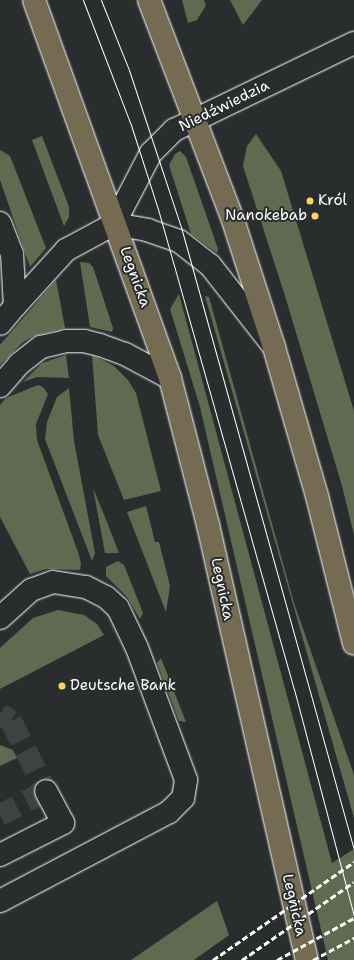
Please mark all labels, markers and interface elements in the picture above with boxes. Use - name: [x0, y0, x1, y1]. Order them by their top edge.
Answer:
- street label: Niedźwiedzia: [176, 76, 272, 136]
- place label: Król: [318, 192, 347, 210]
- marker: Król: [305, 196, 315, 206]
- place label: Nanokebab: [225, 207, 307, 225]
- marker: Nanokebab: [310, 211, 320, 221]
- street label: Legnicka: [116, 244, 154, 310]
- street label: Legnicka: [207, 556, 237, 622]
- place label: Deutsche Bank: [70, 677, 176, 695]
- marker: Deutsche Bank: [57, 681, 67, 691]
- street label: Legnicka: [278, 872, 310, 938]

